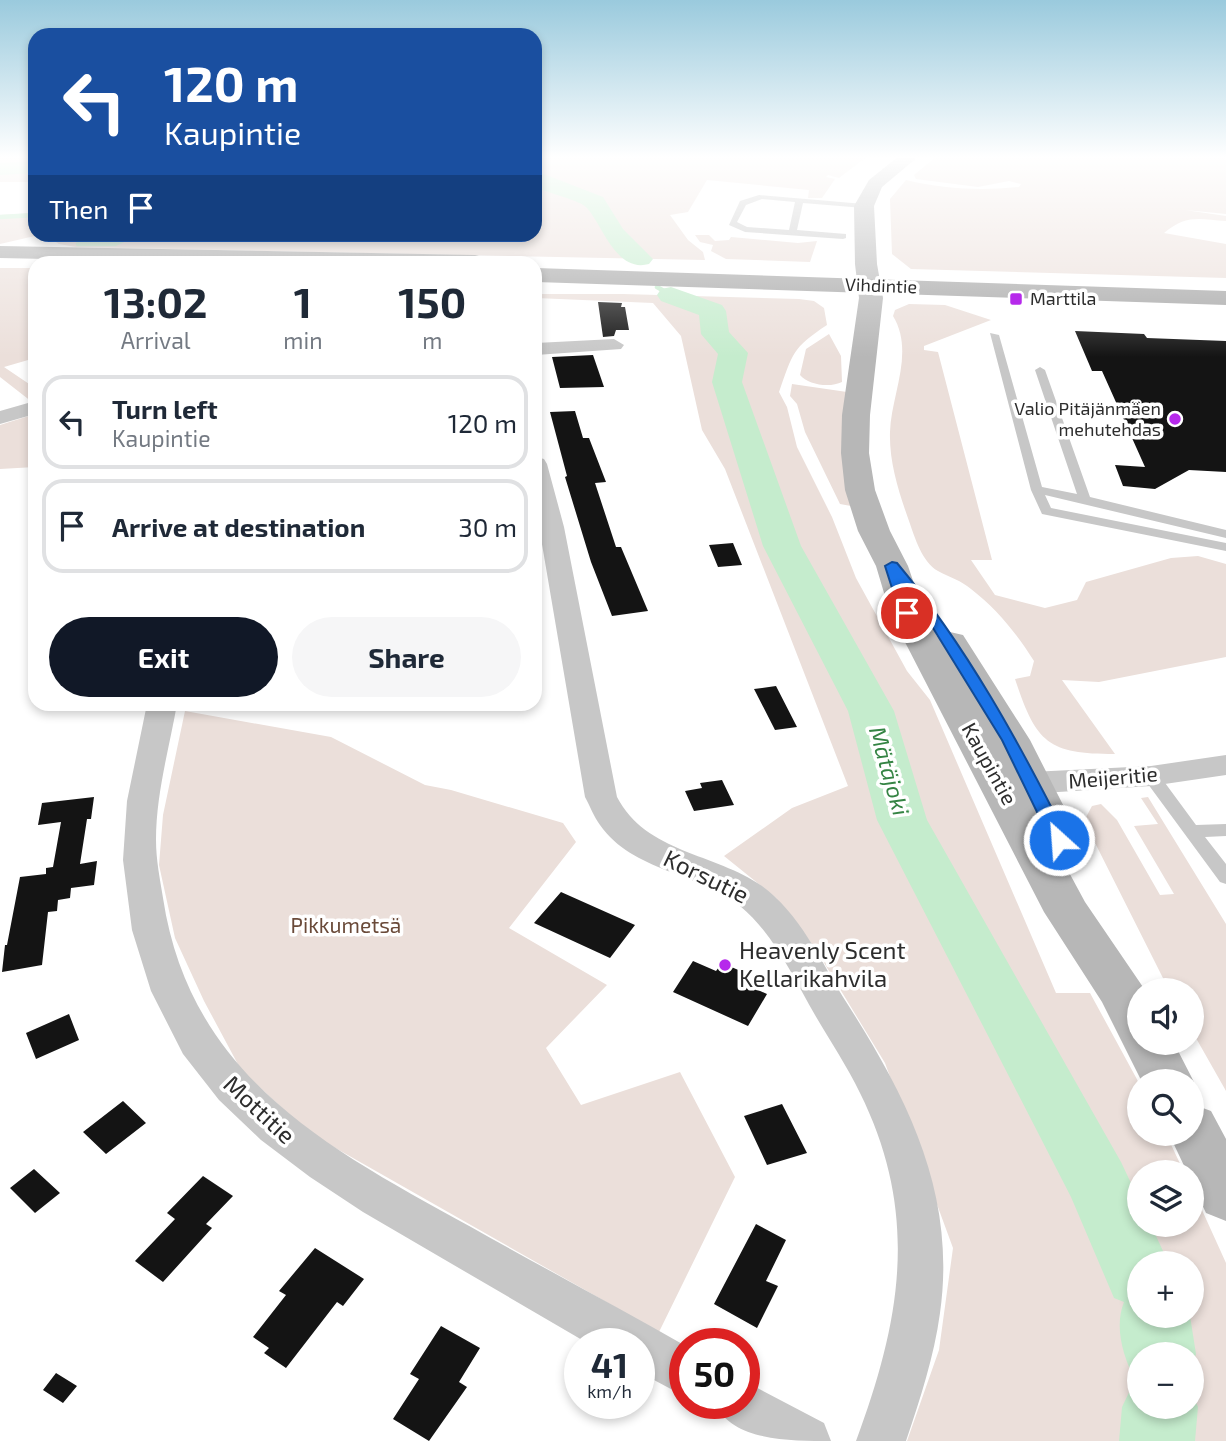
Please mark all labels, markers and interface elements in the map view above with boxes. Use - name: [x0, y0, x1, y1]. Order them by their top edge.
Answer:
- text: 120 m: [164, 53, 298, 112]
- icon: left: [49, 56, 140, 147]
- text: Kaupintie: [164, 113, 301, 151]
- icon: arrive: [122, 189, 160, 227]
- text: Then: [49, 193, 108, 224]
- street label: Vihdintie: [845, 273, 917, 297]
- text: 13:02: [104, 276, 207, 326]
- text: 1: [294, 276, 312, 326]
- text: 150: [398, 276, 466, 326]
- place label: Marttila: [1030, 287, 1096, 309]
- marker: Marttila: [1008, 291, 1024, 307]
- text: Arrival: [121, 326, 191, 354]
- text: min: [283, 326, 323, 354]
- text: m: [422, 326, 442, 354]
- text: Turn left: [112, 393, 218, 424]
- place label: Valio Pitäjänmäen mehutehdas: [1014, 397, 1161, 440]
- icon: left: [53, 403, 91, 441]
- text: 120 m: [448, 407, 517, 438]
- marker: Valio Pitäjänmäen mehutehdas: [1167, 411, 1183, 427]
- text: Kaupintie: [112, 424, 211, 452]
- icon: arrive: [53, 507, 91, 545]
- text: Arrive at destination: [112, 511, 365, 542]
- text: 30 m: [458, 511, 517, 542]
- pin: [877, 583, 937, 643]
- icon: arrive: [888, 594, 926, 632]
- button: Exit: [49, 617, 278, 697]
- button: Share: [292, 617, 521, 697]
- street label: Kaupintie: [958, 718, 1023, 809]
- water label: Mätäjoki: [864, 723, 916, 819]
- street label: Meijeritie: [1067, 760, 1159, 794]
- position arrow: [1022, 803, 1096, 877]
- street label: Korsutie: [659, 843, 754, 909]
- park label: Pikkumetsä: [291, 912, 401, 937]
- place label: Heavenly Scent Kellarikahvila: [739, 935, 906, 992]
- marker: Heavenly Scent Kellarikahvila: [717, 957, 733, 973]
- map controls: [1127, 978, 1204, 1419]
- button: sound: [1127, 978, 1204, 1055]
- street label: Mottitie: [218, 1069, 302, 1149]
- button: search: [1127, 1069, 1204, 1146]
- button: layers: [1127, 1160, 1204, 1237]
- button: +: [1127, 1251, 1204, 1328]
- speed limit sign: 50: [669, 1328, 760, 1419]
- button: −: [1127, 1342, 1204, 1419]
- text: 41: [591, 1343, 628, 1385]
- text: km/h: [587, 1380, 632, 1402]

